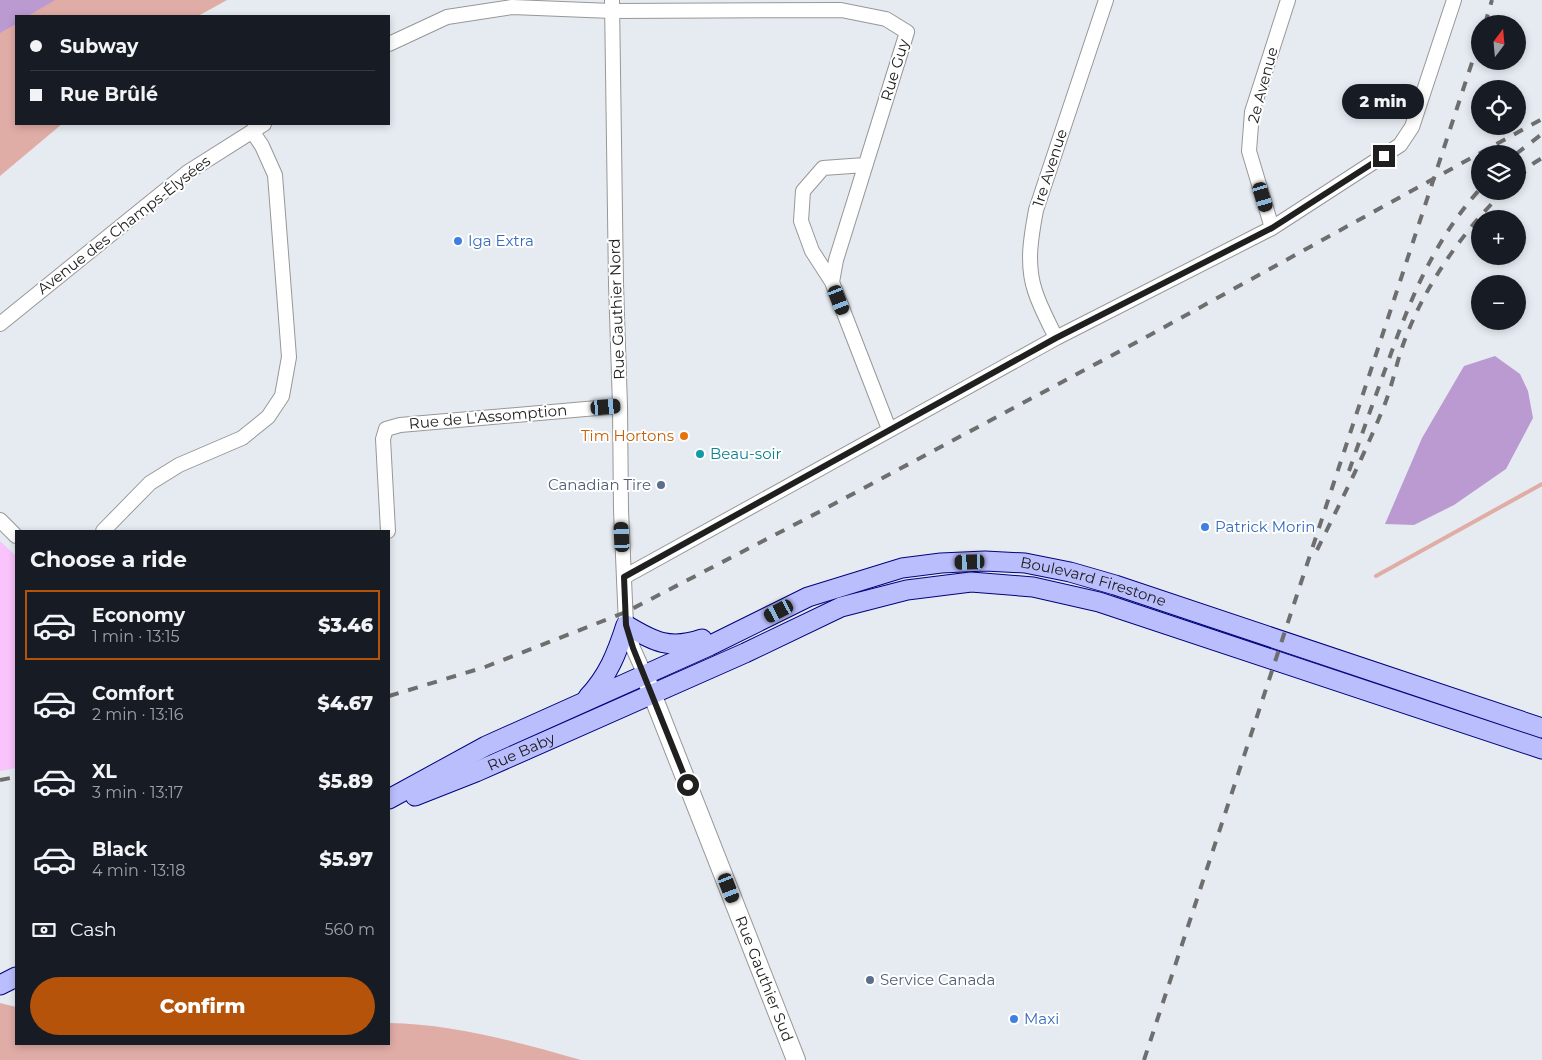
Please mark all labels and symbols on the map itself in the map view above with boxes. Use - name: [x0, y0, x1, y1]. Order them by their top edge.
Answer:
- north arrow: [1471, 15, 1526, 70]
- street label: Rue Guy: [876, 36, 913, 103]
- street label: 2e Avenue: [1243, 45, 1282, 125]
- callout: 2 min: [1343, 84, 1425, 118]
- street label: 1re Avenue: [1028, 126, 1071, 209]
- route end: [1373, 145, 1395, 167]
- street label: Avenue des Champs-Élysées: [33, 151, 214, 298]
- car: [1251, 180, 1274, 214]
- place label: Iga Extra: [468, 231, 534, 250]
- marker: Iga Extra: [452, 235, 464, 247]
- street label: Rue Gauthier Nord: [605, 238, 628, 380]
- car: [826, 283, 851, 317]
- car: [590, 398, 621, 416]
- street label: Rue de L'Assomption: [408, 400, 568, 433]
- place label: Tim Hortons: [581, 426, 674, 445]
- marker: Tim Hortons: [678, 430, 690, 442]
- place label: Beau-soir: [710, 444, 782, 463]
- marker: Beau-soir: [694, 448, 706, 460]
- place label: Canadian Tire: [548, 475, 651, 494]
- marker: Canadian Tire: [655, 479, 667, 491]
- place label: Patrick Morin: [1215, 517, 1315, 536]
- marker: Patrick Morin: [1199, 521, 1211, 533]
- car: [613, 522, 630, 552]
- street label: Boulevard Firestone: [1019, 552, 1169, 610]
- car: [954, 554, 985, 570]
- car: [762, 598, 795, 624]
- street label: Rue Baby: [484, 728, 559, 775]
- route start: [677, 774, 699, 796]
- car: [716, 871, 741, 905]
- street label: Rue Gauthier Sud: [731, 913, 798, 1044]
- place label: Service Canada: [880, 970, 995, 989]
- marker: Service Canada: [864, 974, 876, 986]
- place label: Maxi: [1024, 1009, 1059, 1028]
- marker: Maxi: [1008, 1013, 1020, 1025]

